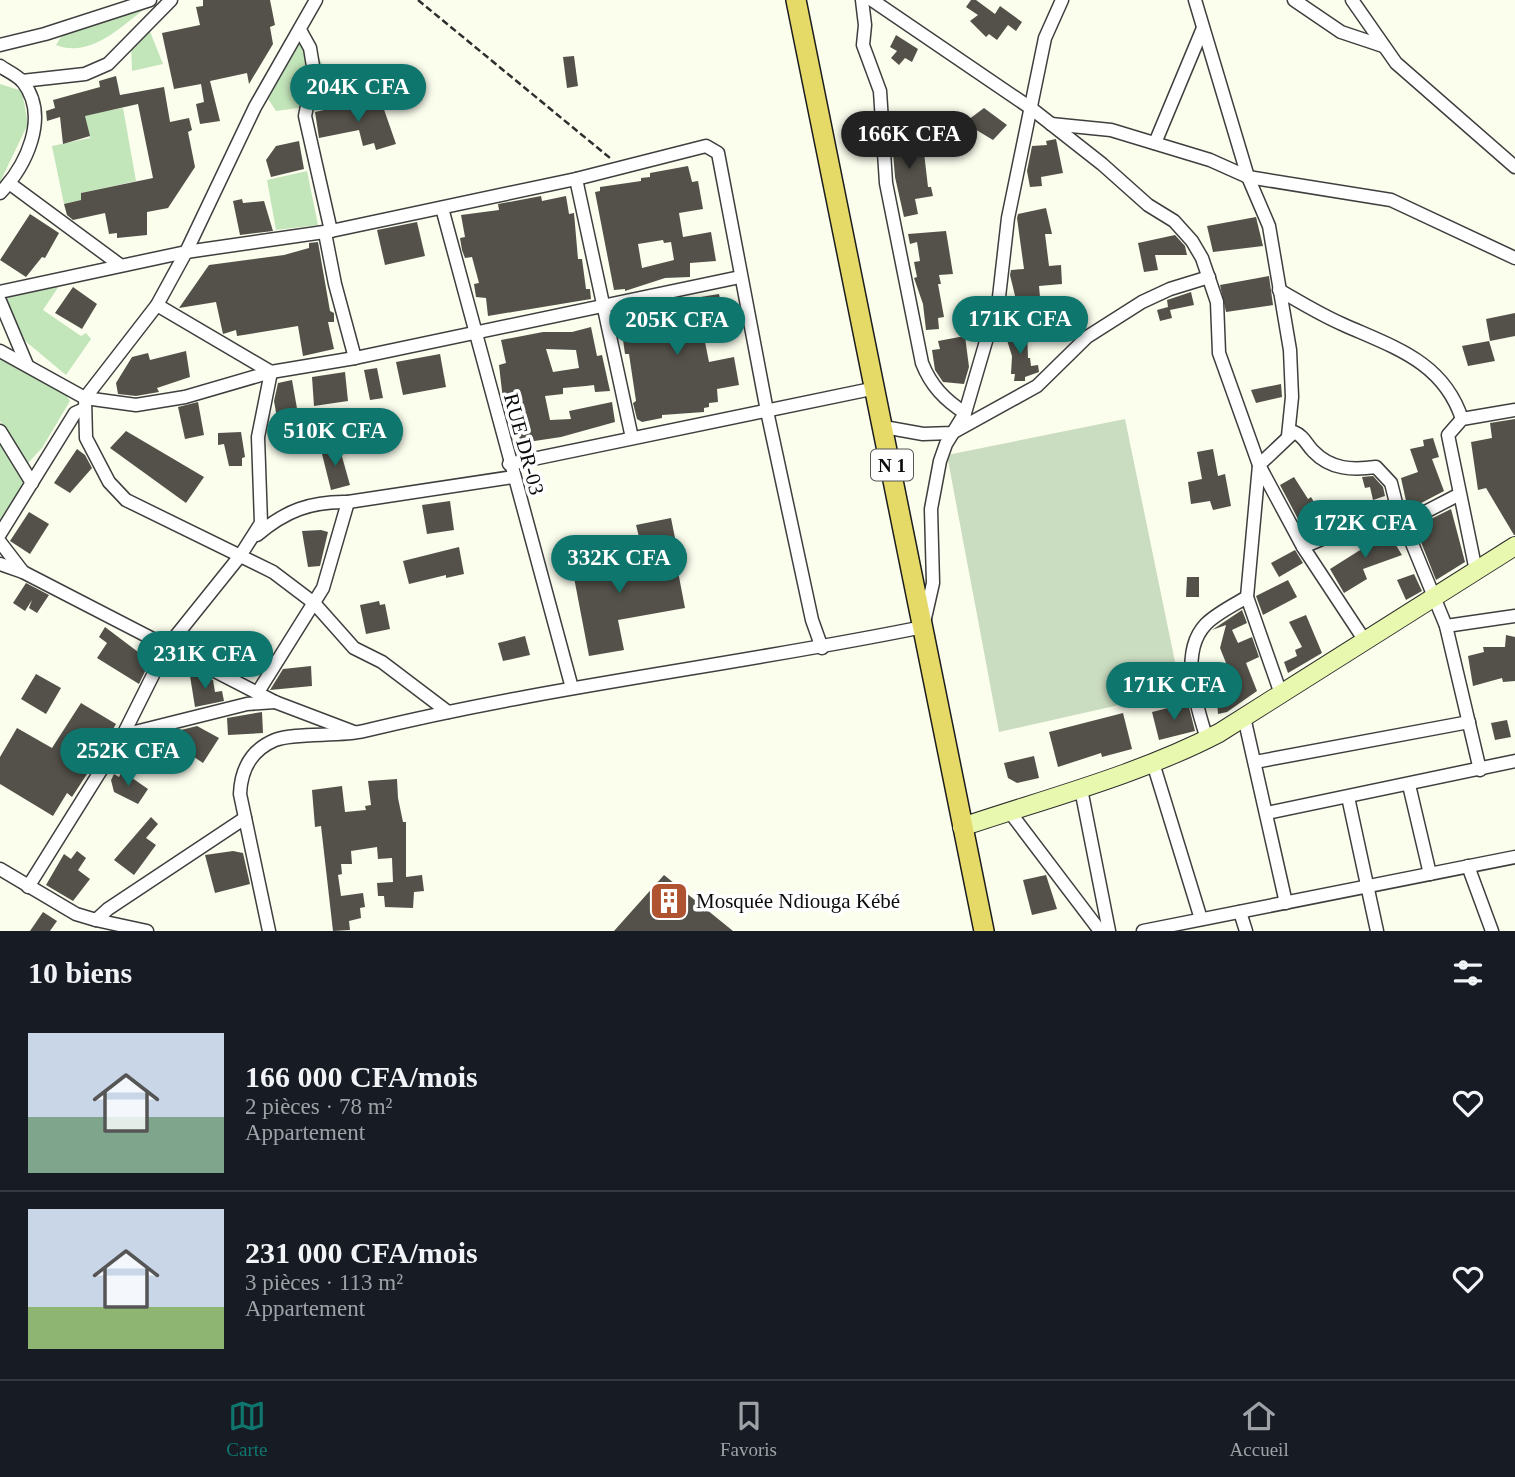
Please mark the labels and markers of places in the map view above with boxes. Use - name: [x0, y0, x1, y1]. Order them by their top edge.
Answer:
- pin: 204K CFA: [286, 64, 430, 124]
- pin: 166K CFA: [837, 111, 981, 171]
- pin: 171K CFA: [948, 296, 1092, 356]
- pin: 205K CFA: [605, 298, 749, 357]
- pin: 510K CFA: [263, 408, 407, 468]
- pin: 172K CFA: [1293, 500, 1437, 560]
- pin: 332K CFA: [547, 536, 691, 595]
- pin: 231K CFA: [133, 632, 277, 691]
- pin: 171K CFA: [1102, 662, 1246, 722]
- pin: 252K CFA: [56, 728, 200, 788]
- building icon: Mosquée Ndiouga Kébé: [648, 880, 690, 922]
- place label: Mosquée Ndiouga Kébé: [696, 889, 900, 913]

